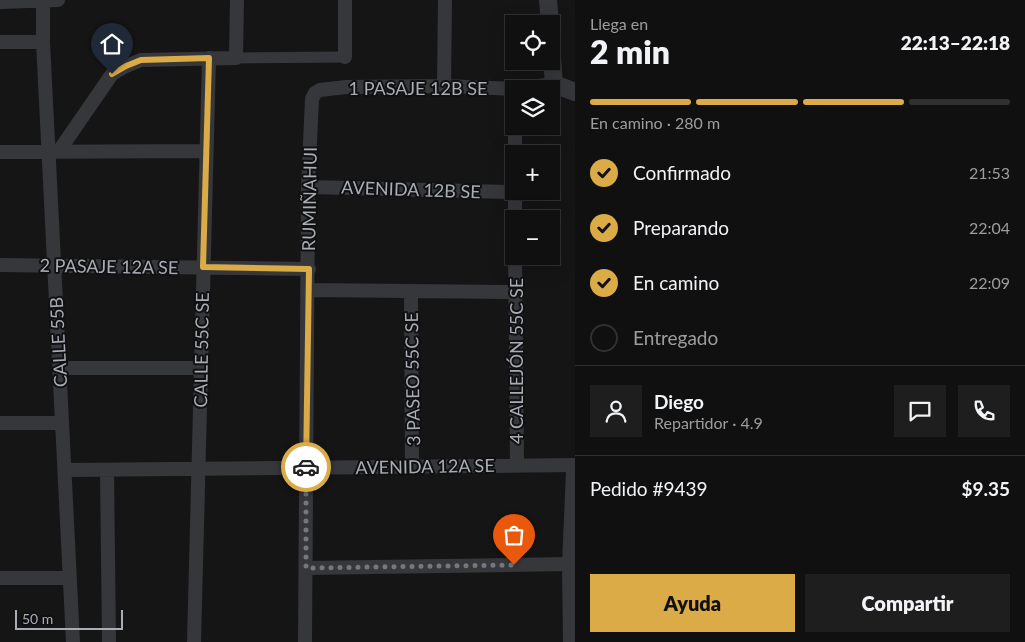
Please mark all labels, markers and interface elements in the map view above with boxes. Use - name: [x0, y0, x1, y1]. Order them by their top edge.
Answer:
- text: Llega en: [590, 14, 648, 33]
- map controls: [505, 15, 560, 265]
- button: locate: [505, 15, 560, 70]
- pin: [91, 23, 133, 74]
- icon: home: [98, 30, 126, 58]
- text: 22:13–22:18: [901, 31, 1010, 54]
- text: 2 min: [590, 32, 670, 71]
- street label: 1 PASAJE 12B SE: [349, 77, 487, 99]
- button: layers: [505, 80, 560, 135]
- text: En camino · 280 m: [590, 113, 720, 132]
- button: +: [505, 145, 560, 200]
- street label: RUMIÑAHUI: [297, 147, 321, 251]
- icon: check: [590, 159, 618, 187]
- text: Confirmado: [633, 161, 731, 184]
- text: 21:53: [969, 163, 1010, 182]
- street label: AVENIDA 12B SE: [341, 176, 481, 202]
- button: −: [505, 210, 560, 265]
- icon: check: [590, 214, 618, 242]
- text: Preparando: [633, 216, 729, 239]
- text: 22:04: [969, 218, 1010, 237]
- street label: 2 PASAJE 12A SE: [39, 254, 179, 278]
- icon: check: [590, 269, 618, 297]
- text: En camino: [633, 271, 719, 294]
- text: 22:09: [969, 273, 1010, 292]
- street label: 4 CALLEJÓN 55C SE: [505, 278, 527, 444]
- street label: CALLE 55C SE: [189, 292, 213, 408]
- street label: CALLE 55B: [45, 296, 71, 388]
- street label: 3 PASEO 55C SE: [400, 312, 424, 446]
- text: Entregado: [633, 326, 718, 349]
- button: person: [590, 385, 642, 437]
- button: chat: [894, 385, 946, 437]
- button: phone: [958, 385, 1010, 437]
- text: Diego: [654, 390, 704, 413]
- text: Repartidor · 4.9: [654, 413, 763, 432]
- courier: [281, 442, 331, 492]
- icon: car: [292, 453, 320, 481]
- street label: AVENIDA 12A SE: [355, 454, 495, 478]
- text: Pedido #9439: [590, 477, 708, 500]
- text: $9.35: [961, 477, 1010, 500]
- pin: [493, 514, 535, 565]
- icon: bag: [500, 521, 528, 549]
- button: Ayuda: [590, 574, 795, 632]
- button: Compartir: [805, 574, 1010, 632]
- scale bar: [15, 607, 122, 630]
- text: 50 m: [22, 610, 53, 627]

